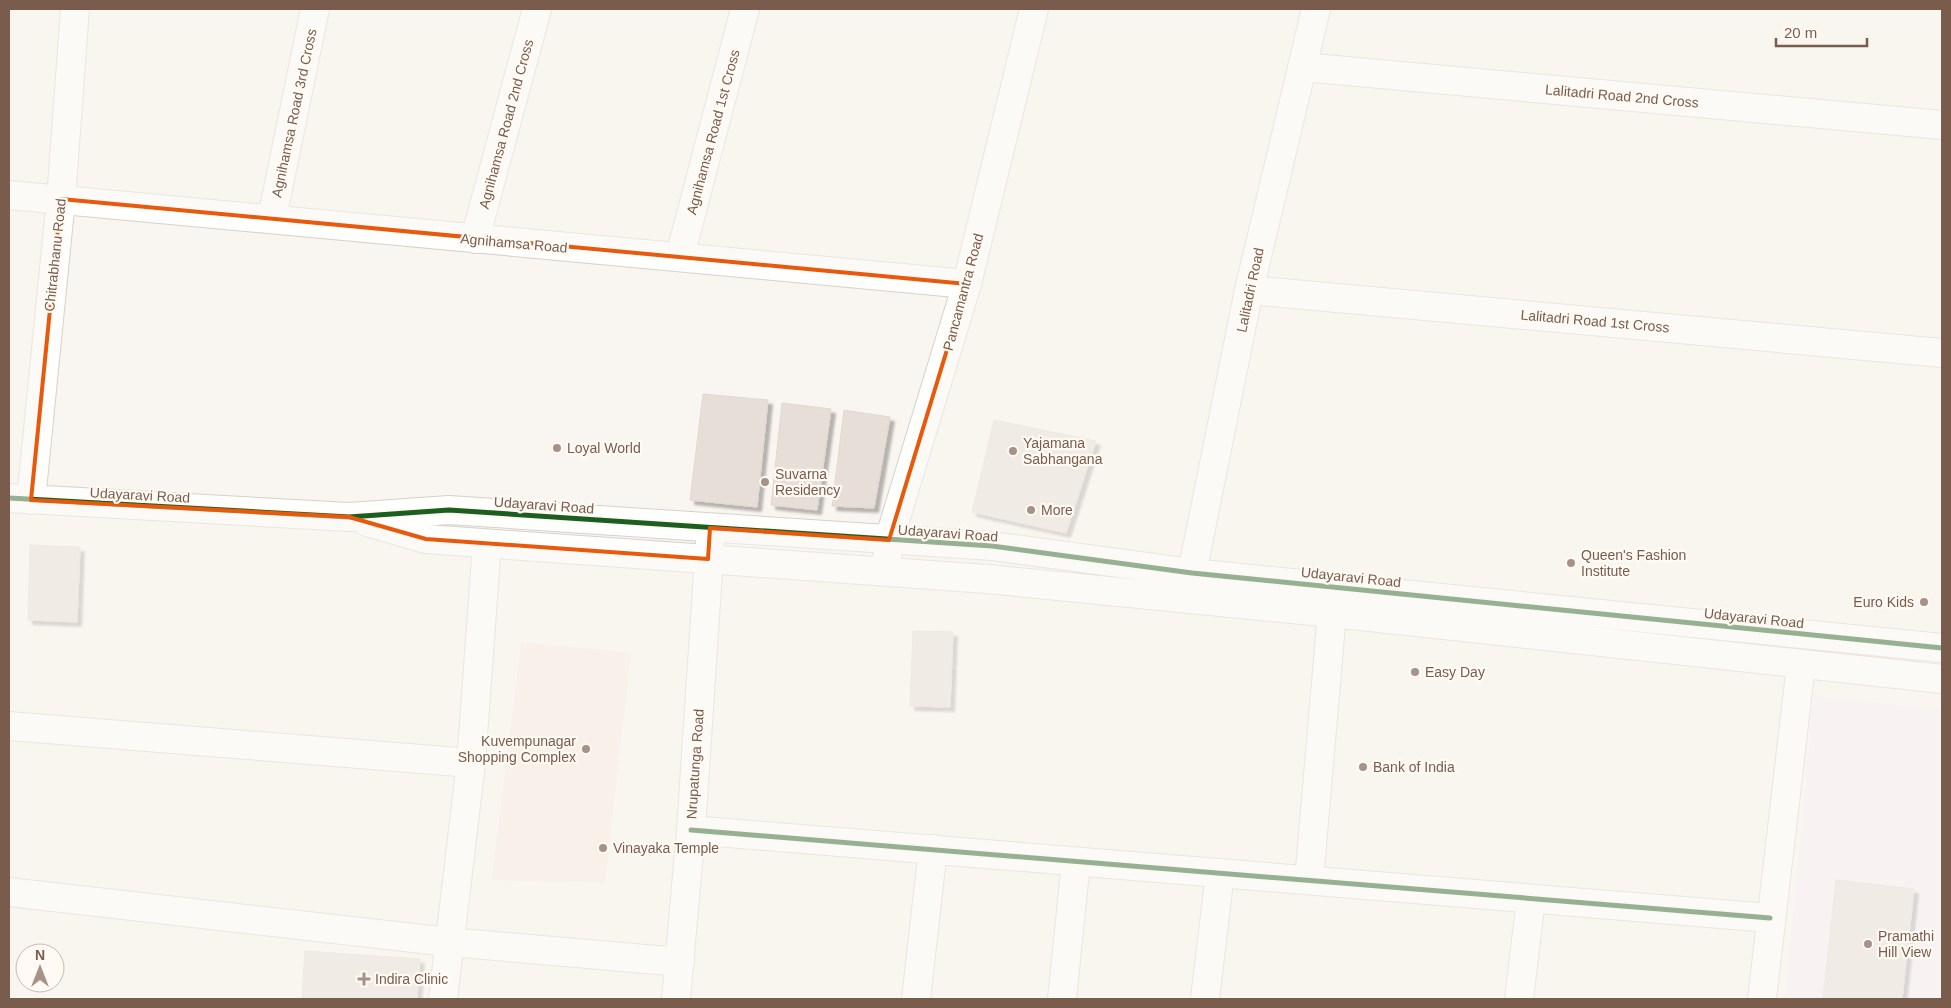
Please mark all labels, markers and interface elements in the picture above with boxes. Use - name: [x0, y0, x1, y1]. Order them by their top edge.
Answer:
- scale bar: [1776, 15, 1867, 47]
- text: 20 m: [1784, 24, 1817, 41]
- street label: Agnihamsa Road 3rd Cross: [268, 27, 320, 199]
- street label: Agnihamsa Road 2nd Cross: [476, 37, 536, 211]
- street label: Agnihamsa Road 1st Cross: [683, 48, 743, 216]
- street label: Lalitadri Road 2nd Cross: [1545, 81, 1699, 111]
- street label: Chitrabhanu Road: [41, 198, 69, 312]
- street label: Agnihamsa Road: [460, 230, 568, 256]
- street label: Pancamantra Road: [940, 232, 986, 352]
- street label: Lalitadri Road: [1233, 246, 1267, 334]
- street label: Lalitadri Road 1st Cross: [1520, 307, 1670, 335]
- place label: Yajamana Sabhangana: [1023, 435, 1103, 467]
- place label: Loyal World: [567, 440, 641, 456]
- marker: Loyal World: [551, 442, 563, 454]
- marker: Yajamana Sabhangana: [1007, 445, 1019, 457]
- place label: Suvarna Residency: [775, 466, 840, 498]
- marker: Suvarna Residency: [759, 476, 771, 488]
- street label: Udayaravi Road: [89, 484, 191, 506]
- street label: Udayaravi Road: [493, 494, 595, 516]
- place label: More: [1041, 502, 1073, 518]
- marker: More: [1025, 504, 1037, 516]
- street label: Udayaravi Road: [897, 522, 999, 544]
- place label: Queen's Fashion Institute: [1581, 547, 1686, 579]
- marker: Queen's Fashion Institute: [1565, 557, 1577, 569]
- street label: Udayaravi Road: [1300, 564, 1402, 590]
- place label: Euro Kids: [1853, 594, 1914, 610]
- marker: Euro Kids: [1918, 596, 1930, 608]
- street label: Udayaravi Road: [1703, 605, 1805, 631]
- place label: Easy Day: [1425, 664, 1485, 680]
- marker: Easy Day: [1409, 666, 1421, 678]
- street label: Nrupatunga Road: [683, 708, 707, 820]
- place label: Kuvempunagar Shopping Complex: [458, 733, 576, 765]
- marker: Kuvempunagar Shopping Complex: [580, 743, 592, 755]
- place label: Bank of India: [1373, 759, 1455, 775]
- marker: Bank of India: [1357, 761, 1369, 773]
- place label: Vinayaka Temple: [613, 840, 719, 856]
- marker: Vinayaka Temple: [597, 842, 609, 854]
- place label: Pramathi Hill View: [1878, 928, 1934, 960]
- marker: Pramathi Hill View: [1862, 938, 1874, 950]
- north arrow: [15, 943, 65, 993]
- text: N: [35, 947, 45, 963]
- place label: Indira Clinic: [375, 971, 448, 987]
- marker: Indira Clinic: [357, 972, 371, 986]

